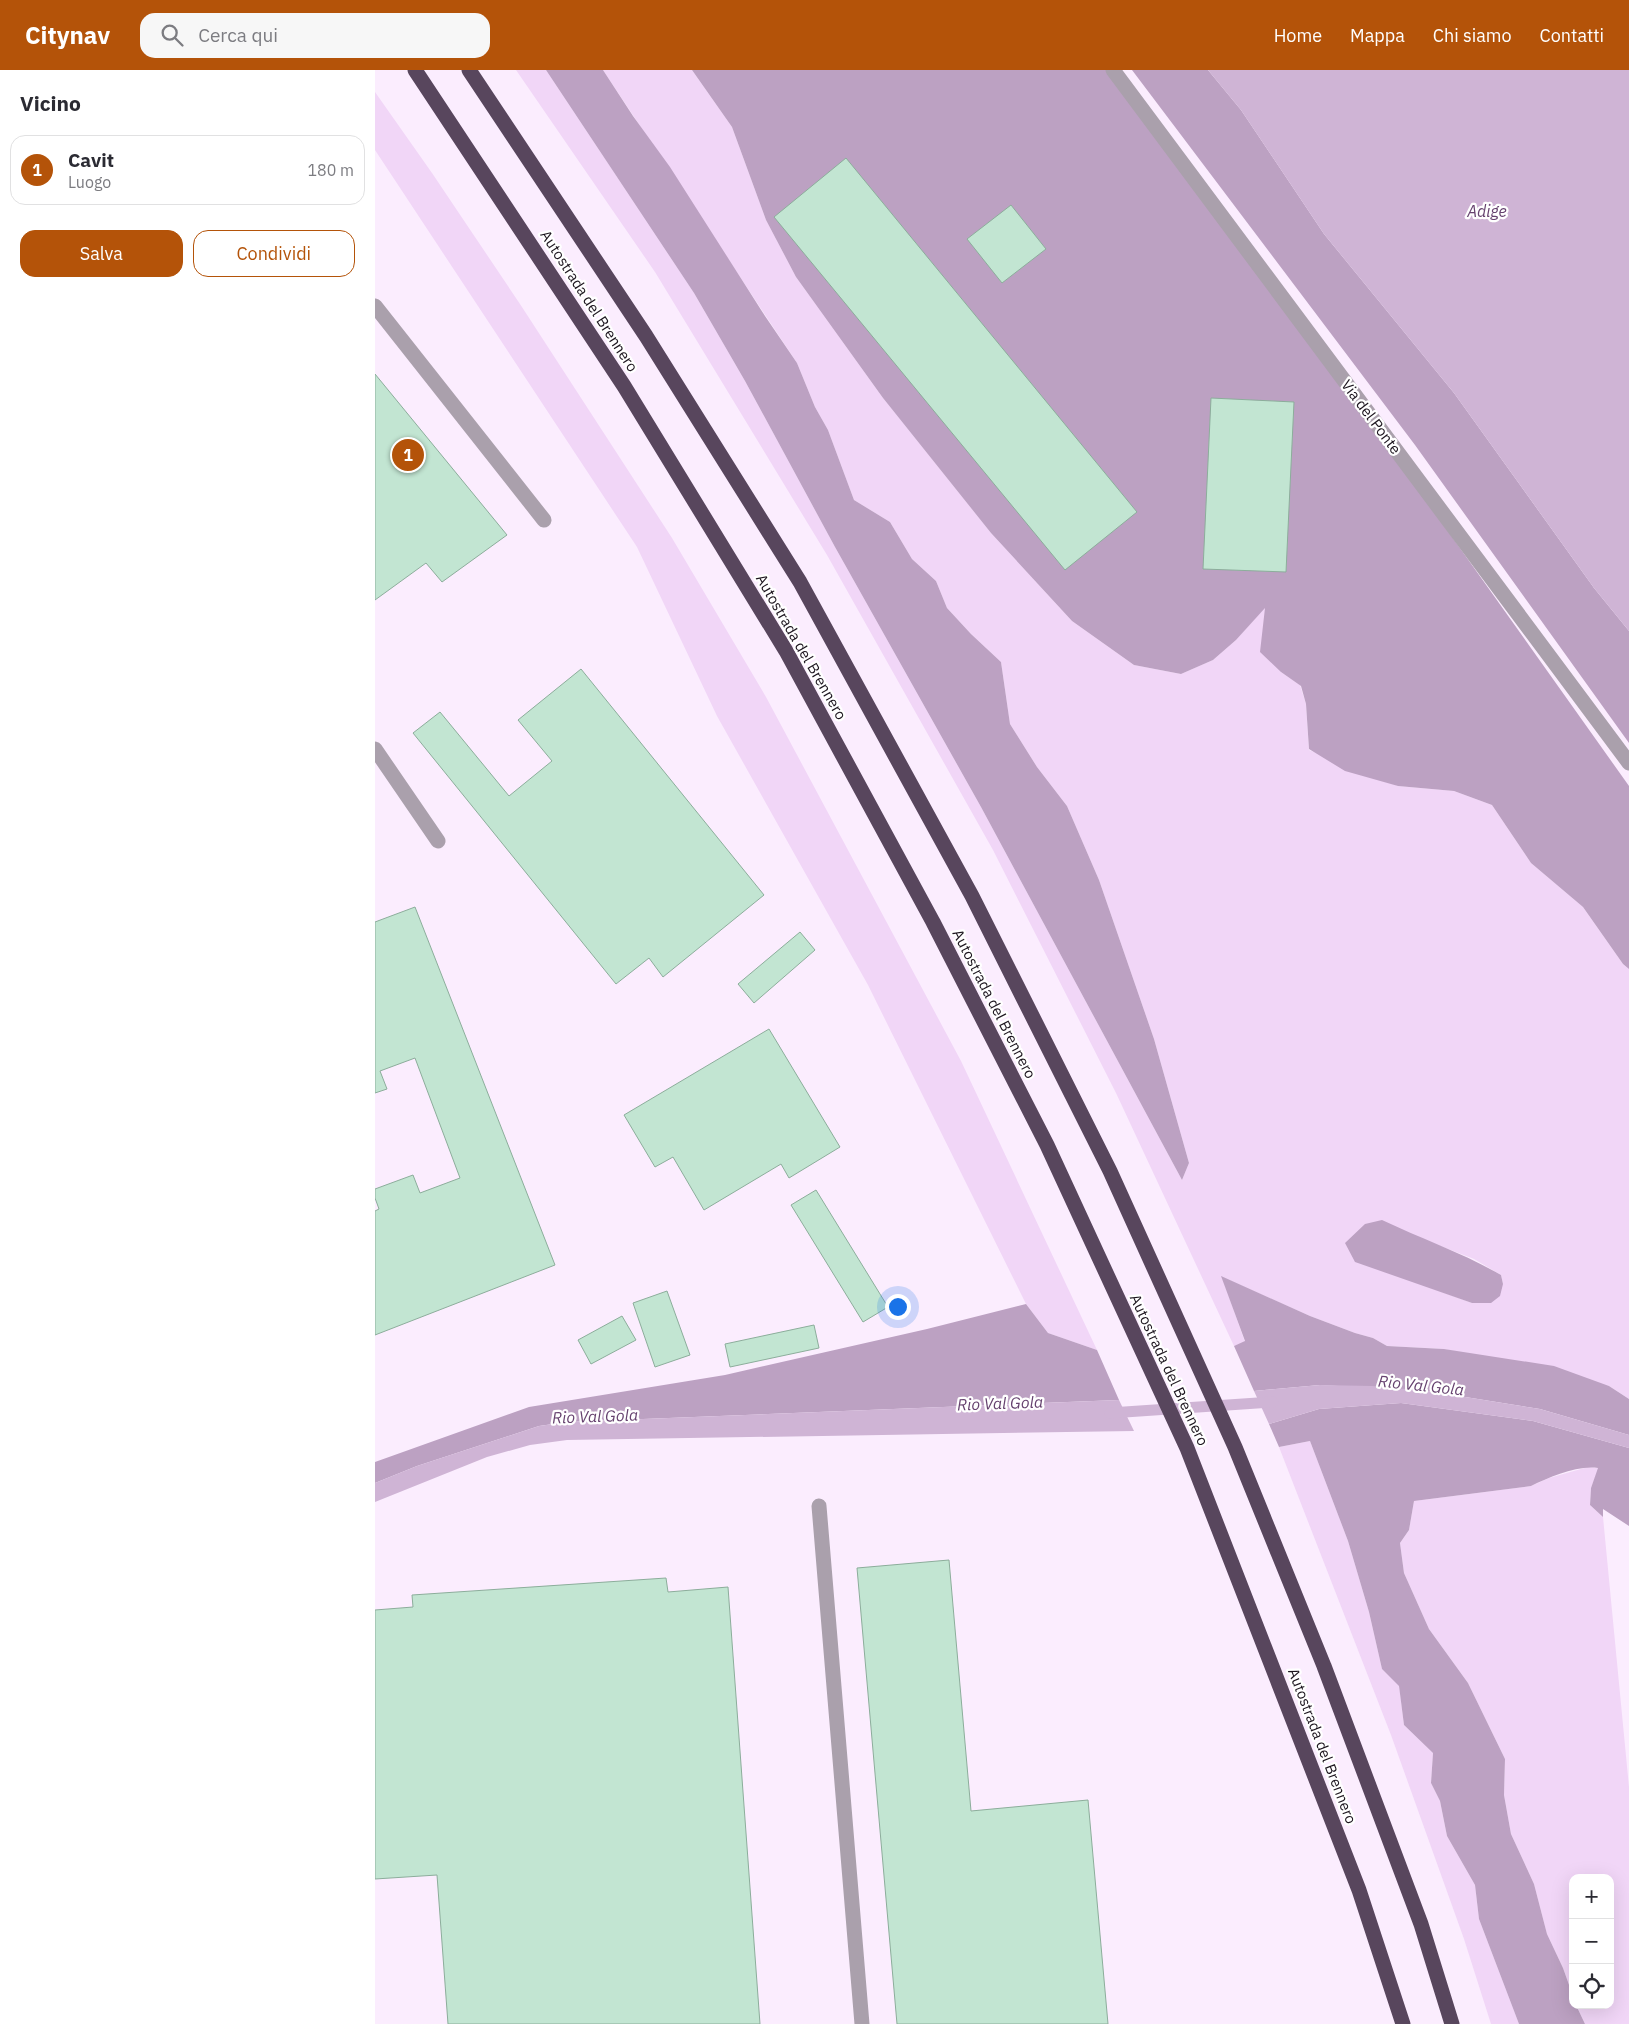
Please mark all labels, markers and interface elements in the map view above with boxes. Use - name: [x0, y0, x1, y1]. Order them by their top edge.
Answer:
- search box: [140, 13, 490, 58]
- text: Citynav: [25, 19, 110, 51]
- icon: search: [158, 21, 186, 49]
- text: Cerca qui: [198, 23, 278, 47]
- text: Home: [1274, 24, 1322, 47]
- text: Mappa: [1350, 24, 1405, 47]
- text: Chi siamo: [1433, 24, 1512, 47]
- text: Contatti: [1540, 24, 1604, 47]
- text: Vicino: [20, 89, 81, 117]
- text: Cavit: [68, 148, 114, 172]
- text: 1: [32, 160, 42, 180]
- text: 180 m: [307, 160, 354, 180]
- text: Luogo: [68, 172, 111, 192]
- water label: Adige: [1466, 201, 1507, 221]
- street label: Autostrada del Brennero: [537, 226, 642, 375]
- button: Salva: [20, 230, 183, 277]
- button: Condividi: [193, 230, 355, 277]
- street label: Via del Ponte: [1337, 376, 1406, 458]
- pin: 1: [392, 436, 424, 474]
- street label: Autostrada del Brennero: [752, 571, 851, 723]
- street label: Autostrada del Brennero: [949, 926, 1040, 1082]
- street label: Autostrada del Brennero: [1126, 1291, 1213, 1449]
- your location: [885, 1294, 911, 1320]
- water label: Rio Val Gola: [1377, 1371, 1465, 1399]
- water label: Rio Val Gola: [957, 1392, 1043, 1414]
- water label: Rio Val Gola: [552, 1405, 638, 1427]
- street label: Autostrada del Brennero: [1284, 1665, 1361, 1826]
- map controls: [1569, 1874, 1614, 2009]
- button: +: [1569, 1874, 1614, 1919]
- button: −: [1569, 1919, 1614, 1964]
- button: locate: [1569, 1964, 1614, 2009]

